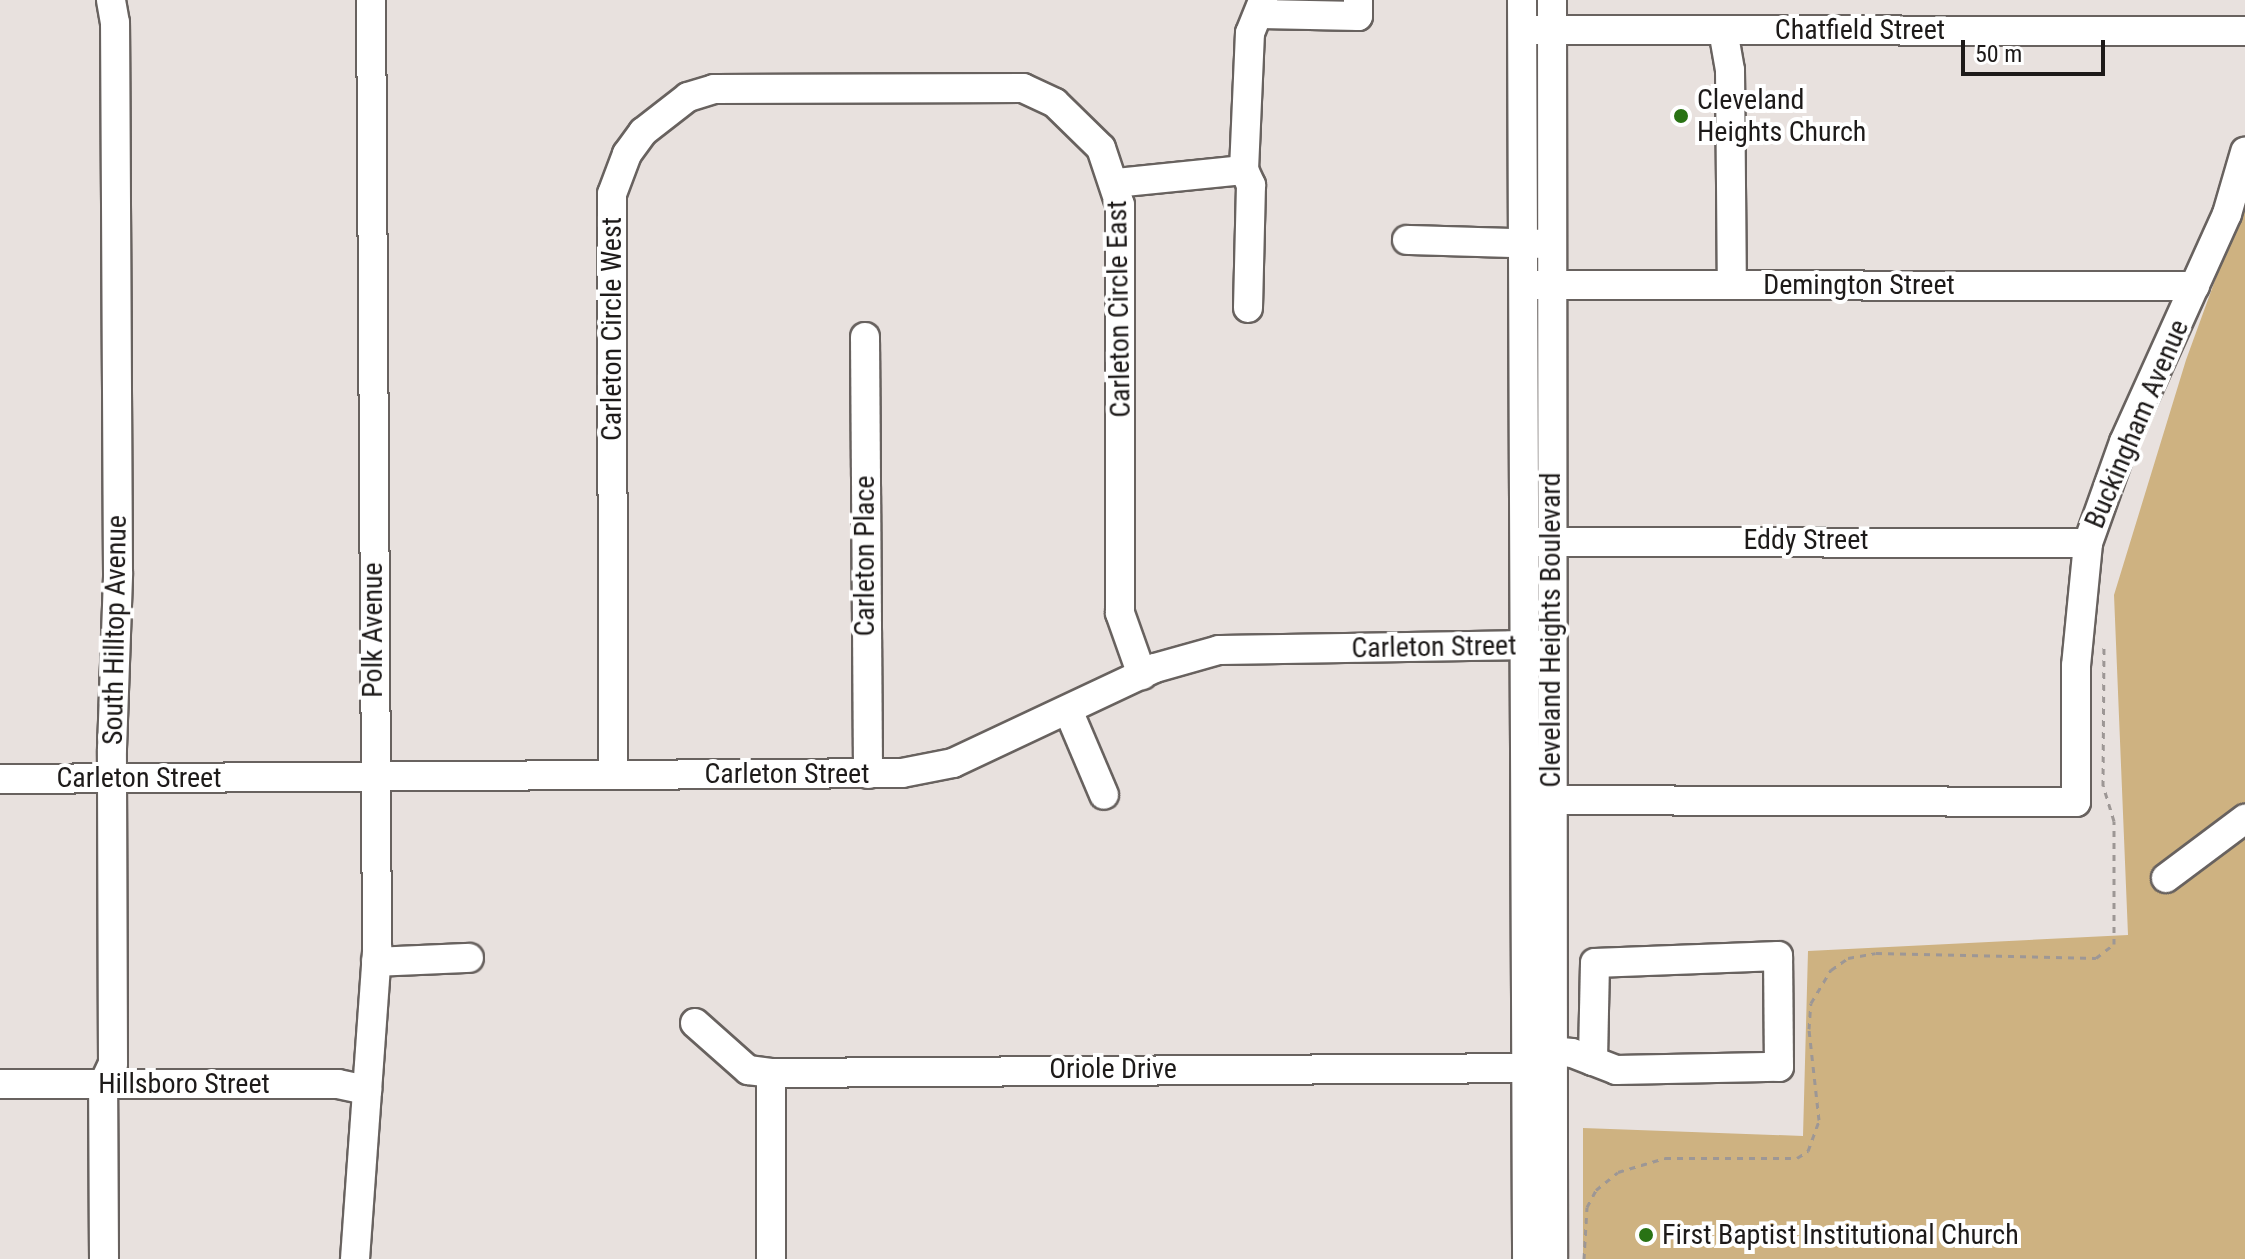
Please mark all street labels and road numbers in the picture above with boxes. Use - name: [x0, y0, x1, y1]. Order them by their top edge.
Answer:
- street label: Chatfield Street: [1775, 13, 1945, 47]
- street label: Carleton Circle East: [1100, 200, 1138, 418]
- street label: Carleton Circle West: [595, 217, 629, 441]
- street label: Demington Street: [1763, 268, 1955, 302]
- street label: Buckingham Avenue: [2078, 315, 2196, 533]
- street label: Cleveland Heights Boulevard: [1534, 472, 1568, 788]
- street label: Carleton Place: [848, 476, 882, 636]
- street label: South Hilltop Avenue: [96, 515, 134, 745]
- street label: Eddy Street: [1743, 523, 1869, 557]
- street label: Polk Avenue: [356, 562, 390, 698]
- street label: Carleton Street: [1351, 629, 1517, 665]
- street label: Carleton Street: [704, 757, 870, 791]
- street label: Carleton Street: [56, 761, 222, 795]
- street label: Oriole Drive: [1049, 1052, 1177, 1086]
- street label: Hillsboro Street: [98, 1067, 270, 1101]

